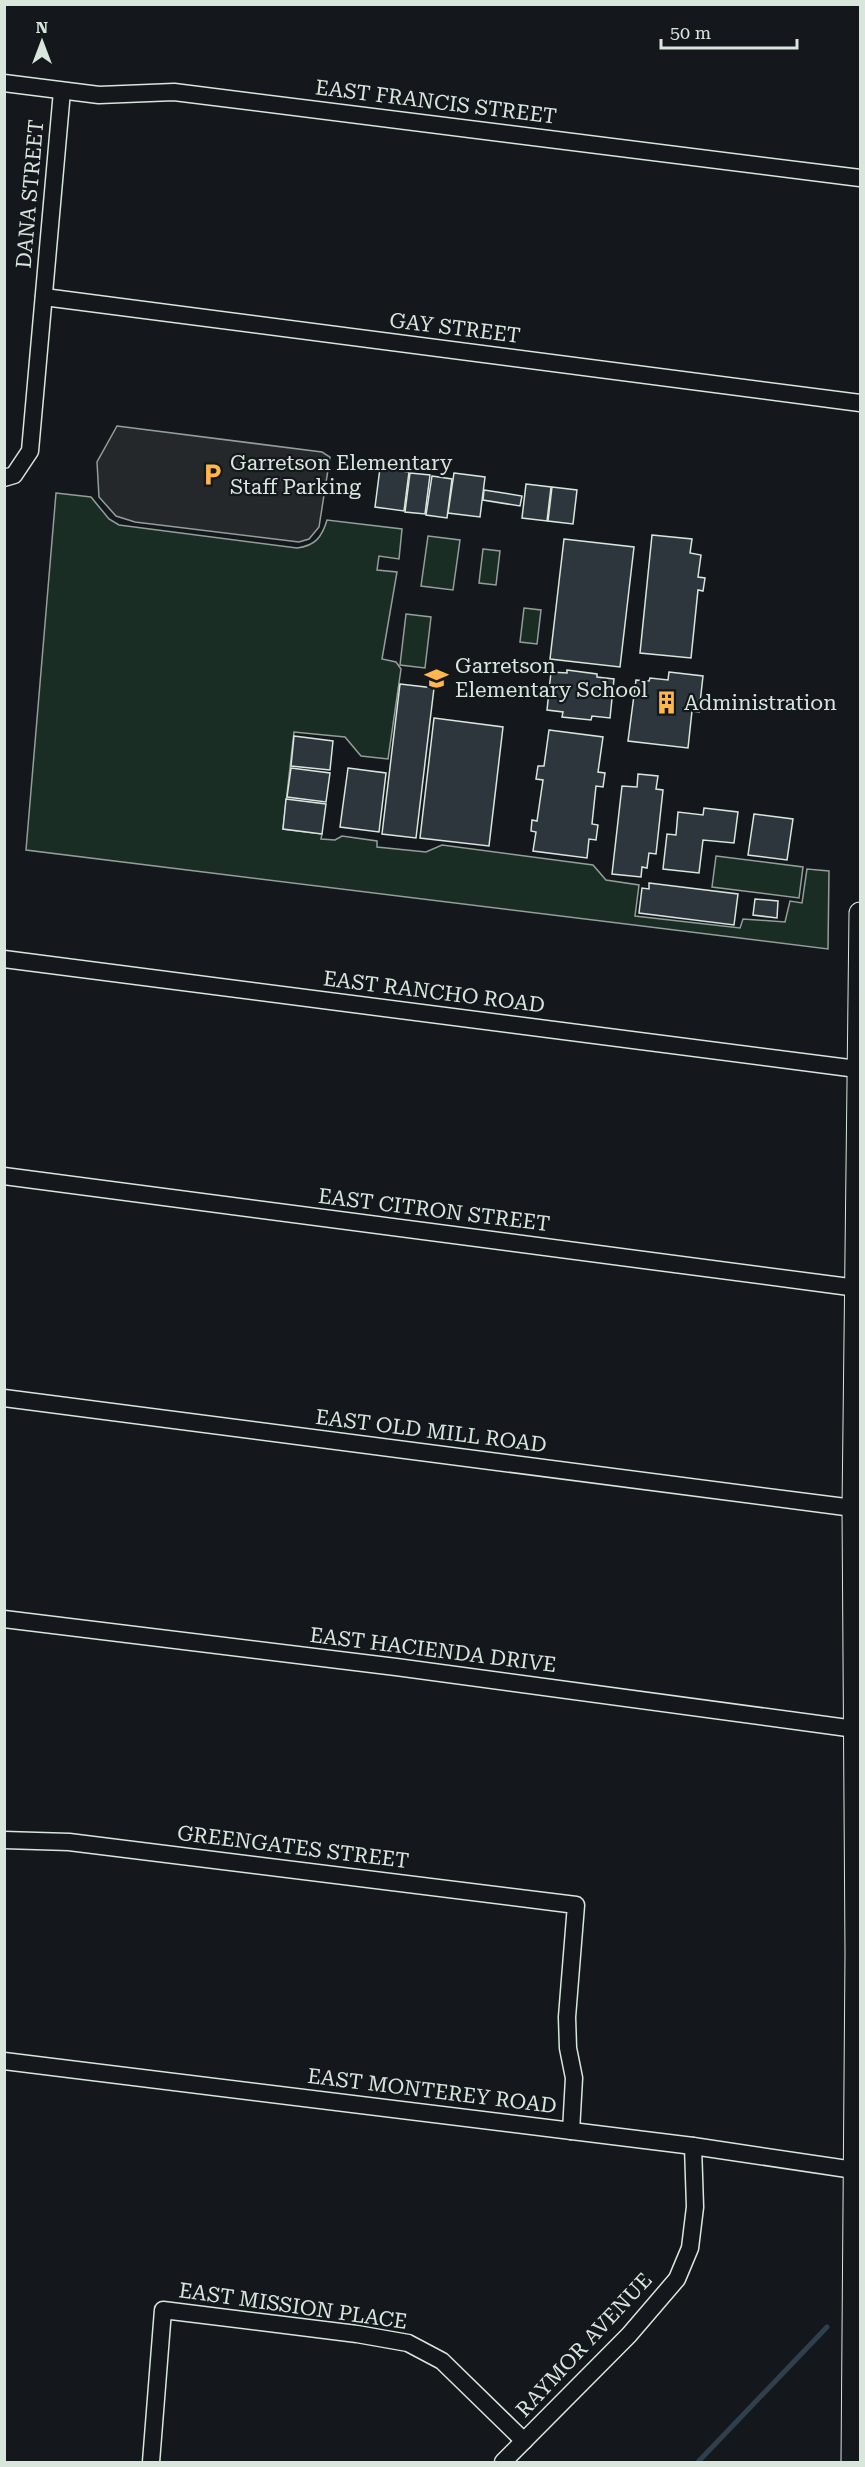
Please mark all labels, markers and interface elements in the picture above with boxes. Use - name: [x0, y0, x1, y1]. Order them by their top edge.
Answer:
- north arrow: [12, 12, 72, 72]
- scale bar: [661, 12, 798, 50]
- text: N: [36, 18, 48, 37]
- text: 50 m: [670, 22, 711, 43]
- street label: EAST FRANCIS STREET: [314, 75, 558, 129]
- street label: DANA STREET: [12, 119, 48, 269]
- street label: GAY STREET: [388, 308, 522, 348]
- place label: Garretson Elementary Staff Parking: [230, 451, 453, 499]
- parking icon: Garretson Elementary Staff Parking: [199, 462, 225, 488]
- place label: Garretson Elementary School: [455, 654, 648, 702]
- school or university icon: Garretson Elementary School: [424, 665, 450, 691]
- building icon: Administration: [653, 690, 679, 716]
- place label: Administration: [684, 691, 837, 715]
- street label: EAST RANCHO ROAD: [322, 966, 546, 1018]
- street label: EAST CITRON STREET: [317, 1184, 551, 1236]
- street label: EAST OLD MILL ROAD: [314, 1405, 548, 1457]
- street label: EAST HACIENDA DRIVE: [308, 1623, 558, 1677]
- street label: GREENGATES STREET: [176, 1821, 410, 1873]
- street label: EAST MONTEREY ROAD: [306, 2064, 558, 2118]
- street label: RAYMOR AVENUE: [511, 2268, 657, 2422]
- street label: EAST MISSION PLACE: [177, 2278, 409, 2334]

